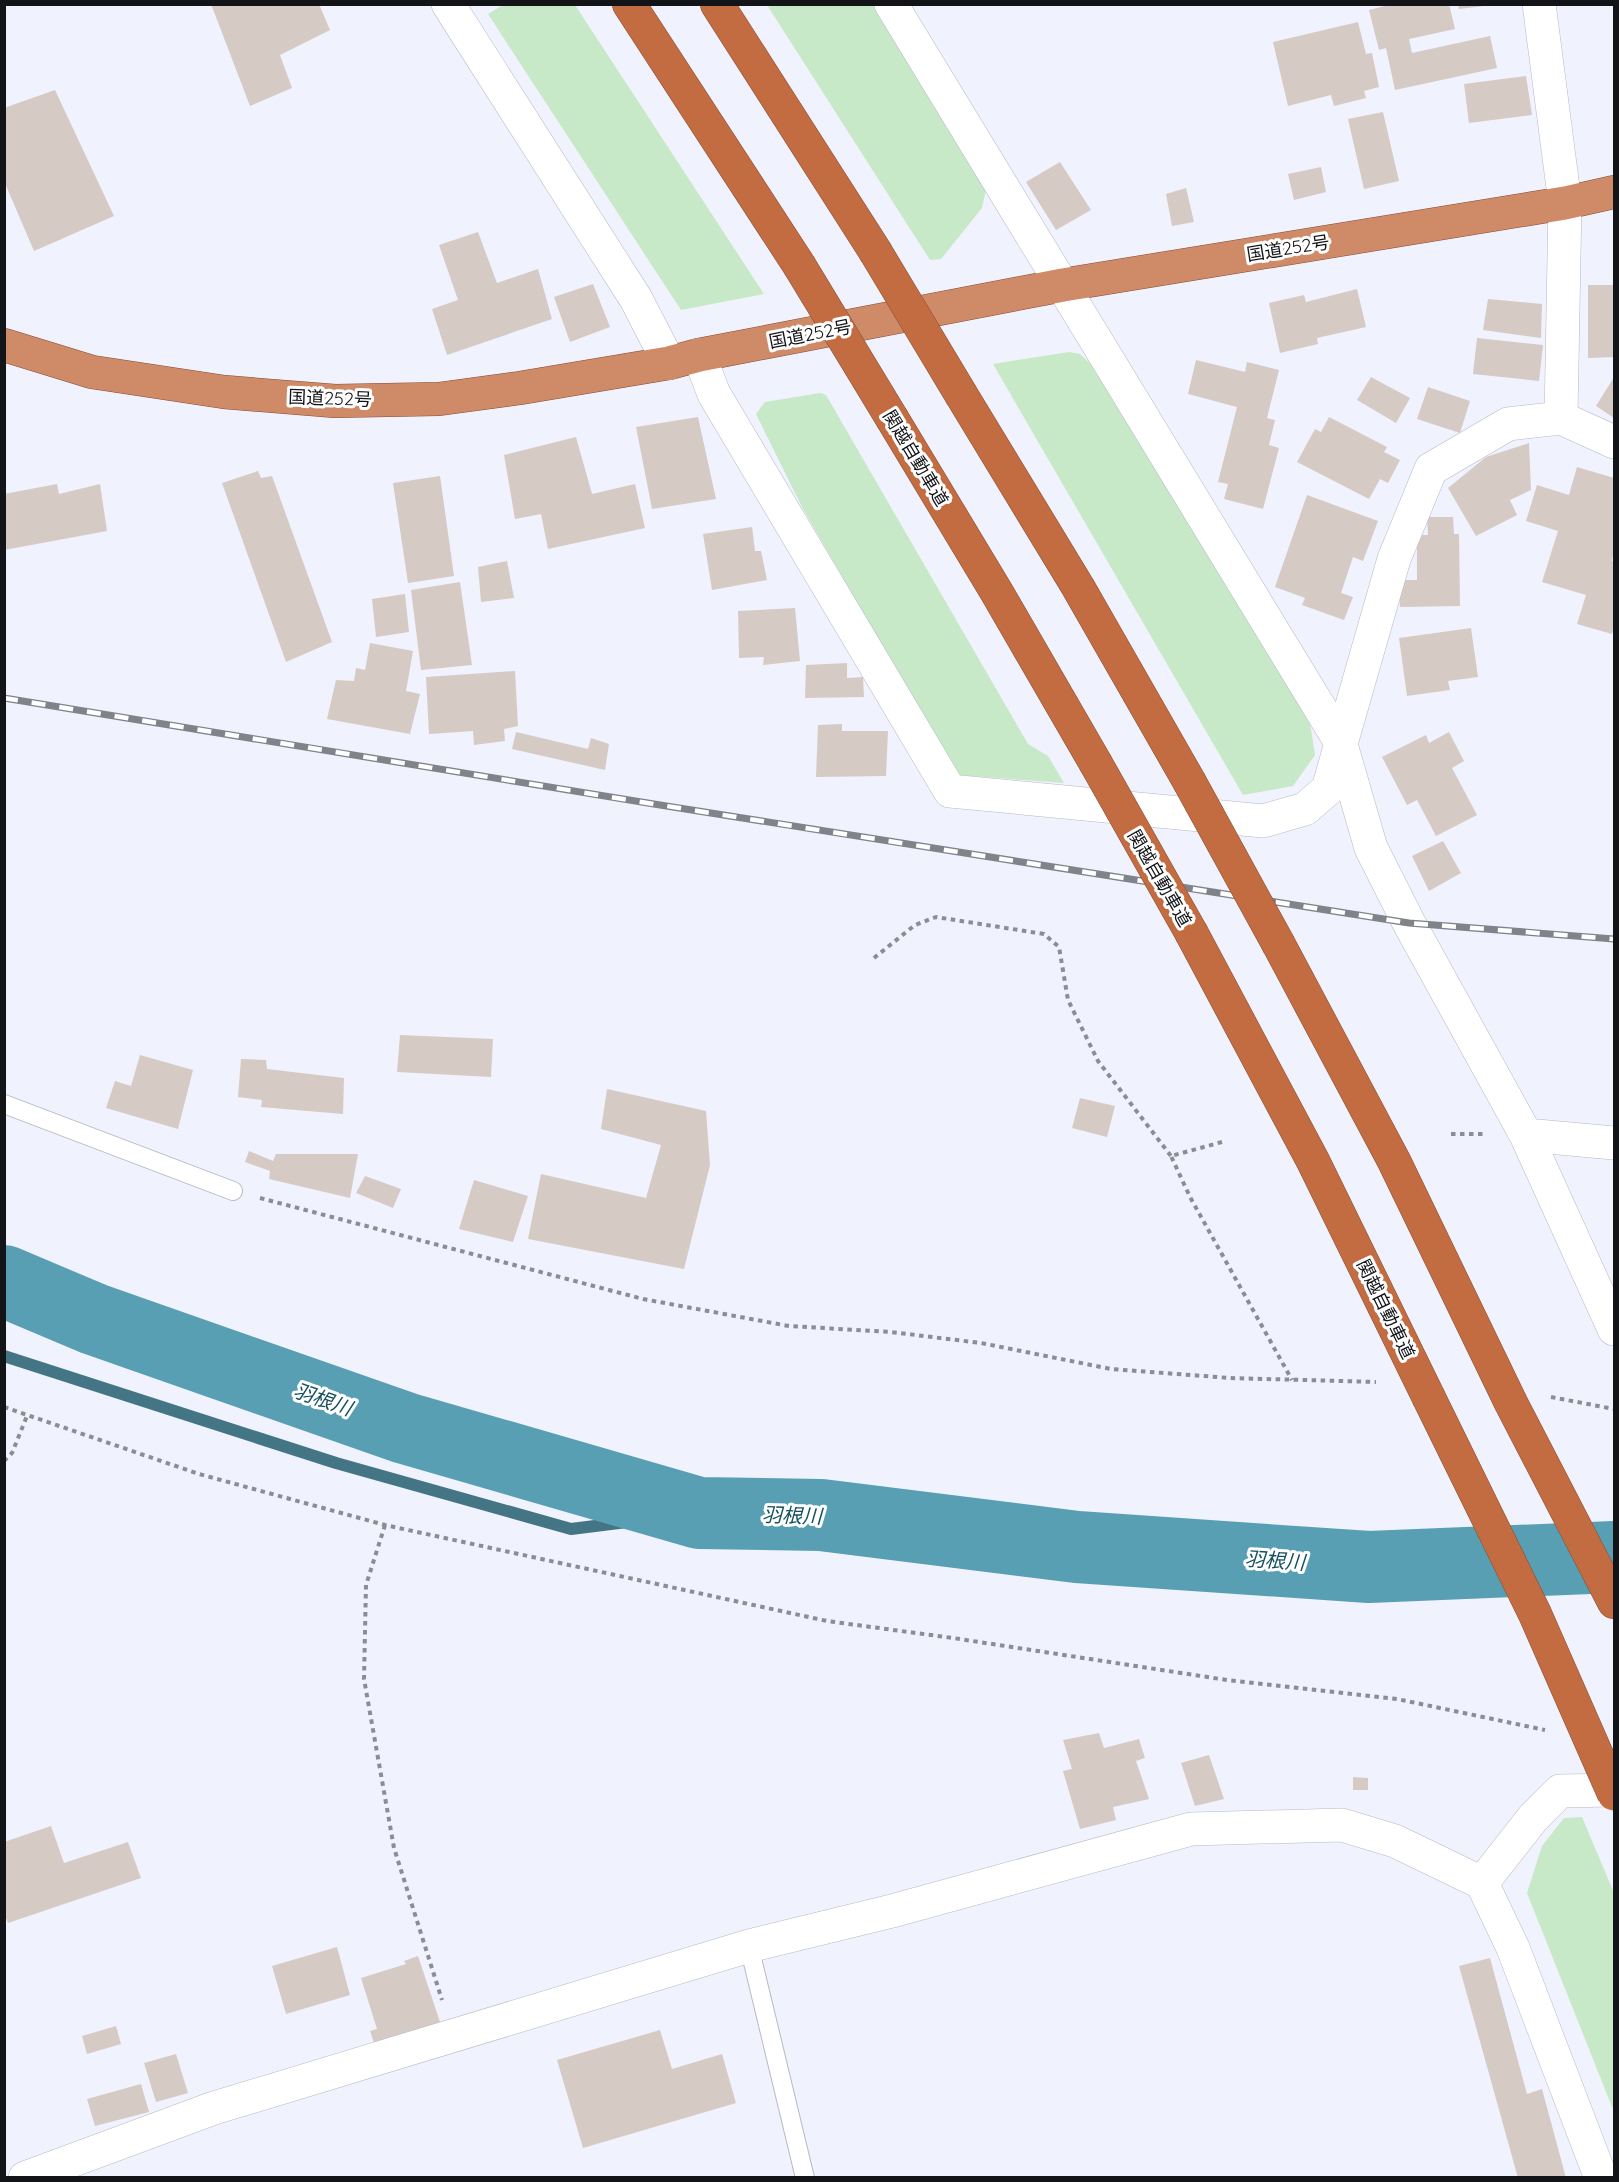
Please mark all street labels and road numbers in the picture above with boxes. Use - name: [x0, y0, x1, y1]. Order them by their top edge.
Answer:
- street label: 国道252号: [1245, 230, 1331, 266]
- street label: 国道252号: [767, 315, 853, 353]
- street label: 国道252号: [288, 385, 372, 411]
- street label: 関越自動車道: [878, 406, 954, 510]
- street label: 関越自動車道: [1123, 825, 1197, 931]
- street label: 関越自動車道: [1352, 1255, 1420, 1363]

